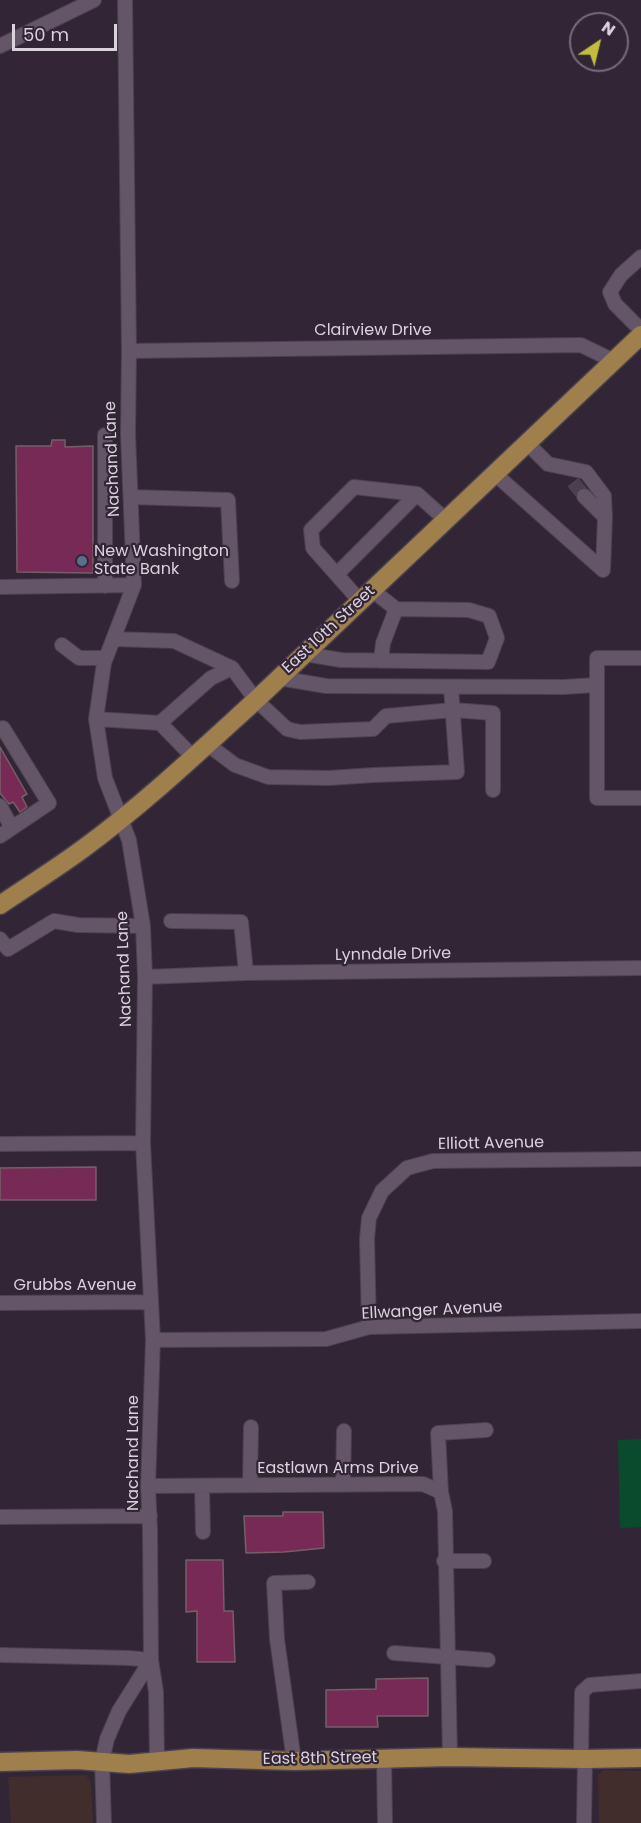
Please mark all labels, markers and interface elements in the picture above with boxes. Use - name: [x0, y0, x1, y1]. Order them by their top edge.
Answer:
- scale bar: [15, 12, 120, 50]
- north arrow: [569, 12, 629, 72]
- text: N: [597, 16, 620, 41]
- text: 50 m: [23, 22, 69, 47]
- street label: Clairview Drive: [314, 321, 432, 341]
- street label: Nachand Lane: [101, 401, 125, 517]
- place label: New Washington State Bank: [94, 542, 229, 580]
- marker: New Washington State Bank: [75, 554, 89, 568]
- street label: East 10th Street: [279, 582, 379, 678]
- street label: Nachand Lane: [113, 911, 137, 1027]
- street label: Lynndale Drive: [335, 944, 451, 966]
- street label: Elliott Avenue: [438, 1133, 544, 1155]
- street label: Grubbs Avenue: [14, 1276, 136, 1296]
- street label: Ellwanger Avenue: [361, 1298, 503, 1324]
- street label: Nachand Lane: [124, 1395, 144, 1511]
- street label: Eastlawn Arms Drive: [257, 1459, 419, 1479]
- street label: East 8th Street: [262, 1748, 378, 1770]

